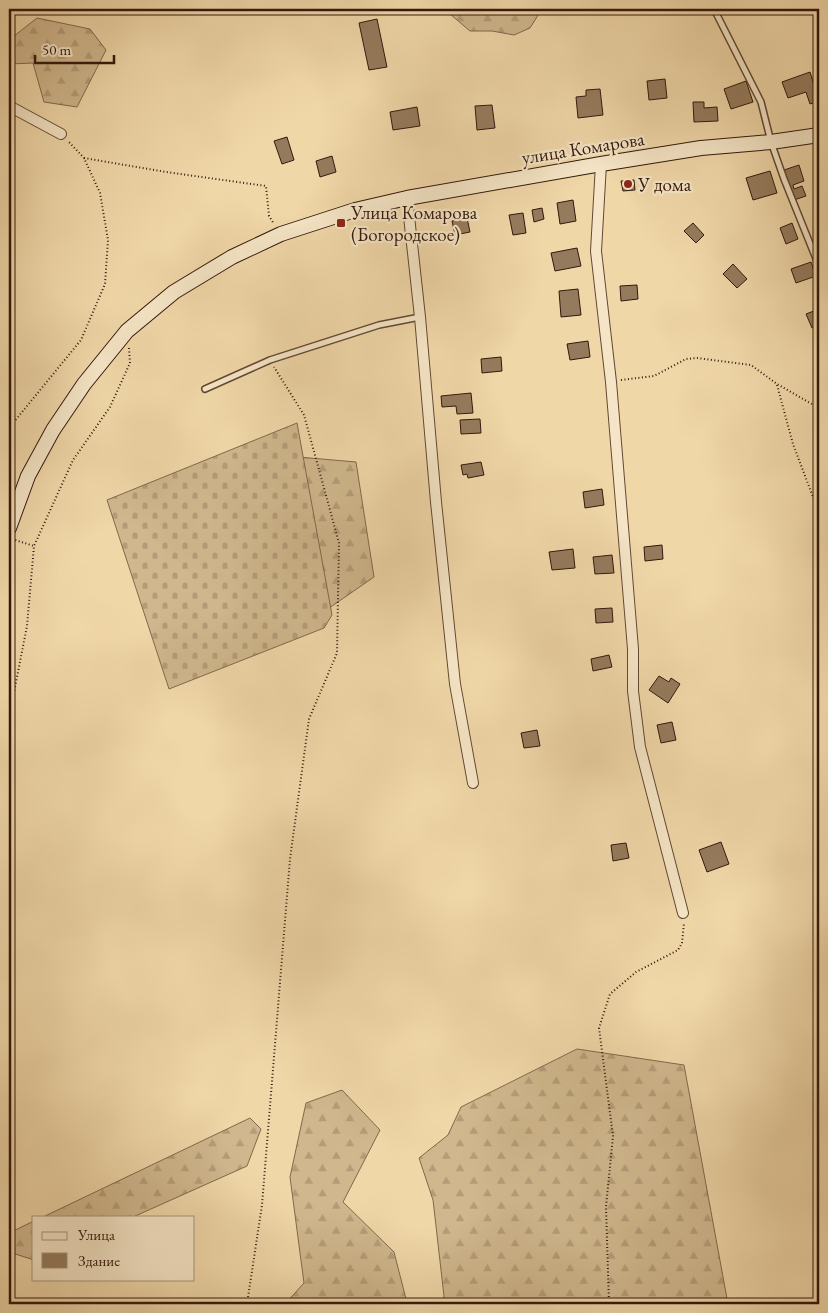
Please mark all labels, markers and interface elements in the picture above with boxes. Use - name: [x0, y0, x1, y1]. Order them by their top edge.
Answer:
- scale bar: [35, 32, 114, 64]
- text: 50 m: [42, 40, 71, 59]
- street label: улица Комарова: [520, 126, 647, 170]
- place label: У дома: [637, 172, 692, 197]
- marker: У дома: [622, 178, 634, 190]
- place label: Улица Комарова (Богородское): [350, 200, 478, 247]
- marker: Улица Комарова (Богородское): [335, 217, 347, 229]
- legend: [32, 1216, 195, 1280]
- text: Улица: [77, 1225, 115, 1244]
- text: Здание: [78, 1251, 120, 1270]

